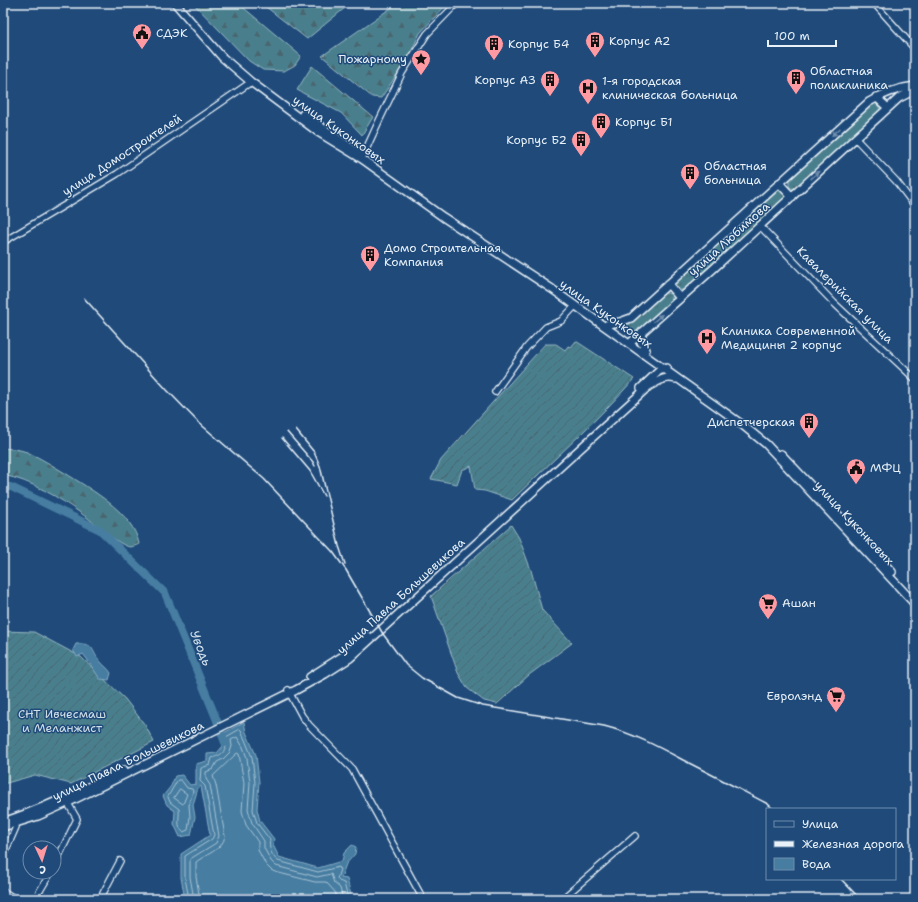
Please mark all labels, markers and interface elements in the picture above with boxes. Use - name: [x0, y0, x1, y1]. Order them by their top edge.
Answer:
- public building icon: СДЭК: [131, 22, 153, 50]
- scale bar: [768, 22, 836, 48]
- place label: СДЭК: [156, 25, 188, 41]
- text: 100 m: [774, 28, 810, 44]
- building icon: Корпус А2: [584, 30, 606, 58]
- building icon: Корпус Б4: [483, 33, 505, 61]
- place label: Корпус А2: [609, 33, 671, 49]
- place label: Корпус Б4: [508, 36, 569, 52]
- place icon: Пожарному: [410, 48, 432, 76]
- place label: Пожарному: [338, 51, 407, 67]
- place label: Областная поликлиника: [810, 63, 888, 93]
- building icon: Областная поликлиника: [785, 67, 807, 95]
- building icon: Корпус А3: [539, 69, 561, 97]
- place label: Корпус А3: [474, 72, 536, 88]
- place label: 1-я городская клиническая больница: [602, 73, 738, 103]
- hospital icon: 1-я городская клиническая больница: [577, 77, 599, 105]
- street label: улица Куконковых: [289, 92, 389, 168]
- street label: улица Домостроителей: [59, 110, 185, 200]
- building icon: Корпус Б1: [590, 111, 612, 139]
- place label: Корпус Б1: [615, 114, 672, 130]
- one-way arrow: [831, 127, 841, 137]
- building icon: Корпус Б2: [570, 129, 592, 157]
- place label: Корпус Б2: [506, 132, 567, 148]
- place label: Областная больница: [704, 158, 767, 188]
- building icon: Областная больница: [679, 162, 701, 190]
- one-way arrow: [810, 170, 820, 180]
- street label: улица Любимова: [685, 198, 773, 280]
- place label: Домо Строительная Компания: [384, 240, 501, 270]
- street label: Кавалерийская улица: [793, 243, 897, 347]
- building icon: Домо Строительная Компания: [359, 244, 381, 272]
- street label: улица Куконковых: [556, 276, 656, 352]
- one-way arrow: [653, 313, 663, 322]
- place label: Клиника Современной Медицины 2 корпус: [721, 323, 856, 353]
- hospital icon: Клиника Современной Медицины 2 корпус: [696, 327, 718, 355]
- building icon: Диспетчерская: [798, 411, 820, 439]
- place label: Диспетчерская: [707, 414, 795, 430]
- public building icon: МФЦ: [845, 457, 867, 485]
- place label: МФЦ: [870, 460, 901, 476]
- street label: улица Куконковых: [811, 477, 897, 569]
- street label: улица Павла Большевикова: [334, 534, 469, 658]
- supermarket icon: Ашан: [757, 592, 779, 620]
- place label: Ашан: [782, 595, 816, 611]
- water label: Уводь: [186, 628, 216, 669]
- supermarket icon: Евролэнд: [825, 685, 847, 713]
- place label: Евролэнд: [767, 688, 822, 704]
- park label: СНТ Ивчесмаш и Меланжист: [18, 706, 106, 736]
- street label: улица Павла Большевикова: [50, 717, 207, 805]
- legend: [766, 808, 896, 880]
- text: Улица: [802, 816, 839, 832]
- text: Железная дорога: [802, 836, 905, 852]
- north arrow: [22, 840, 62, 880]
- text: Вода: [802, 856, 831, 872]
- text: С: [39, 862, 47, 877]

